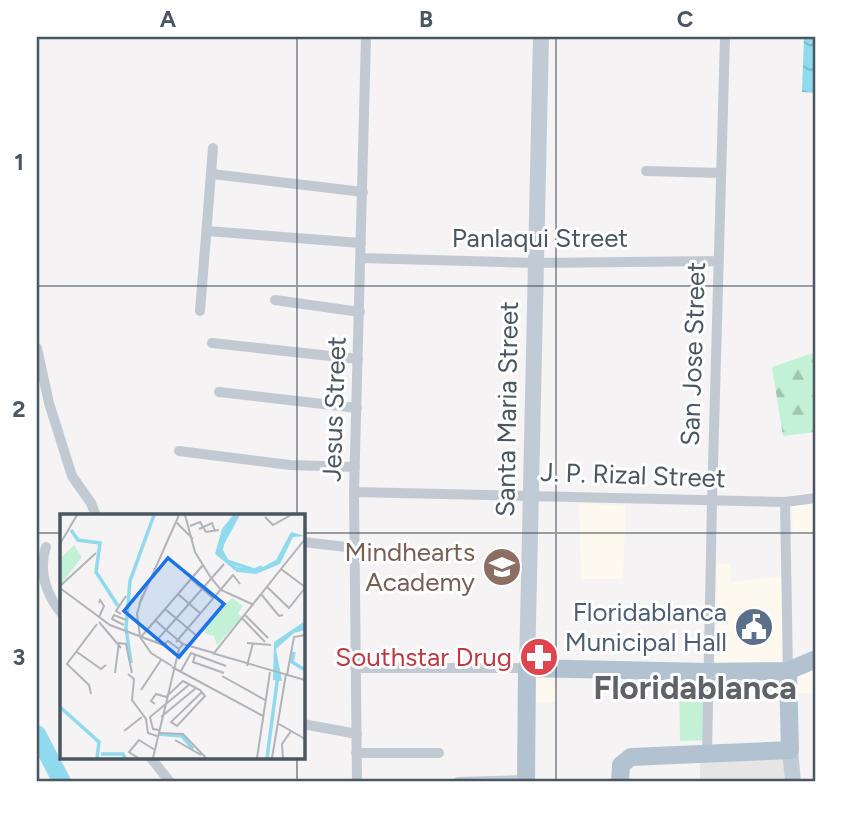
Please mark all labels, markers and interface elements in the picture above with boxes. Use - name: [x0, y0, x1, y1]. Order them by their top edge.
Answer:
- text: A: [160, 5, 177, 33]
- text: B: [419, 5, 433, 33]
- text: C: [677, 5, 694, 33]
- text: 1: [14, 148, 24, 176]
- street label: Panlaqui Street: [452, 222, 628, 254]
- street label: San Jose Street: [674, 261, 712, 447]
- street label: Santa Maria Street: [489, 301, 525, 517]
- street label: Jesus Street: [315, 336, 353, 482]
- text: 2: [12, 395, 26, 423]
- street label: J. P. Rizal Street: [540, 456, 726, 494]
- inset map: [60, 514, 304, 760]
- place label: Mindhearts Academy: [345, 536, 475, 598]
- school or university icon: Mindhearts Academy: [481, 546, 523, 588]
- place label: Floridablanca Municipal Hall: [565, 596, 727, 658]
- public building icon: Floridablanca Municipal Hall: [733, 606, 775, 648]
- pharmacy icon: Southstar Drug: [518, 636, 560, 678]
- place label: Southstar Drug: [335, 641, 512, 673]
- text: 3: [13, 643, 25, 671]
- district label: Floridablanca: [593, 668, 797, 707]

